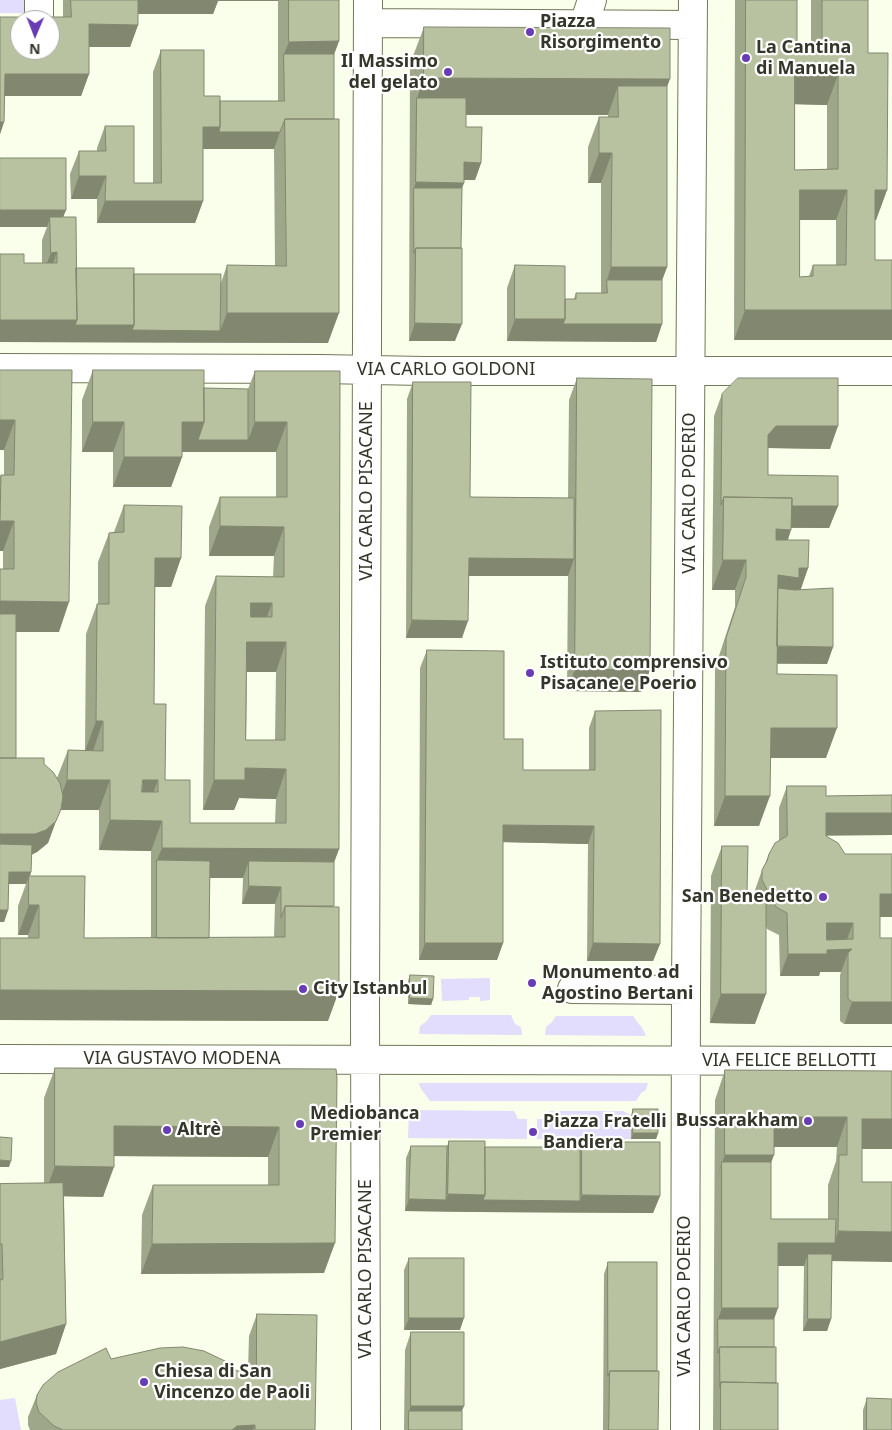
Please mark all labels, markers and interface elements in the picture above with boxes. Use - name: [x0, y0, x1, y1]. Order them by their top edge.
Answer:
- north arrow: [10, 10, 60, 60]
- place label: Piazza Risorgimento: [540, 11, 661, 54]
- marker: Piazza Risorgimento: [524, 26, 536, 38]
- place label: La Cantina di Manuela: [756, 37, 855, 80]
- text: N: [29, 40, 41, 59]
- place label: Il Massimo del gelato: [341, 51, 438, 94]
- marker: La Cantina di Manuela: [740, 52, 752, 64]
- marker: Il Massimo del gelato: [442, 66, 454, 78]
- street label: VIA CARLO GOLDONI: [357, 359, 535, 381]
- street label: VIA CARLO PISACANE: [356, 401, 378, 581]
- street label: VIA CARLO POERIO: [679, 412, 701, 574]
- place label: Istituto comprensivo Pisacane e Poerio: [540, 652, 728, 694]
- marker: Istituto comprensivo Pisacane e Poerio: [524, 667, 536, 679]
- place label: San Benedetto: [682, 886, 813, 908]
- marker: San Benedetto: [817, 891, 829, 903]
- place label: Monumento ad Agostino Bertani: [542, 962, 693, 1004]
- marker: Monumento ad Agostino Bertani: [526, 977, 538, 989]
- place label: City Istanbul: [313, 978, 427, 1000]
- marker: City Istanbul: [297, 983, 309, 995]
- street label: VIA GUSTAVO MODENA: [84, 1048, 280, 1070]
- street label: VIA FELICE BELLOTTI: [702, 1050, 876, 1072]
- place label: Mediobanca Premier: [310, 1103, 420, 1146]
- place label: Bussarakham: [676, 1110, 798, 1132]
- place label: Piazza Fratelli Bandiera: [543, 1111, 667, 1154]
- marker: Bussarakham: [802, 1115, 814, 1127]
- marker: Mediobanca Premier: [294, 1118, 306, 1130]
- place label: Altrè: [177, 1119, 221, 1141]
- marker: Altrè: [161, 1124, 173, 1136]
- marker: Piazza Fratelli Bandiera: [527, 1126, 539, 1138]
- street label: VIA CARLO PISACANE: [355, 1179, 377, 1359]
- street label: VIA CARLO POERIO: [674, 1215, 696, 1377]
- place label: Chiesa di San Vincenzo de Paoli: [154, 1361, 310, 1404]
- marker: Chiesa di San Vincenzo de Paoli: [138, 1376, 150, 1388]

